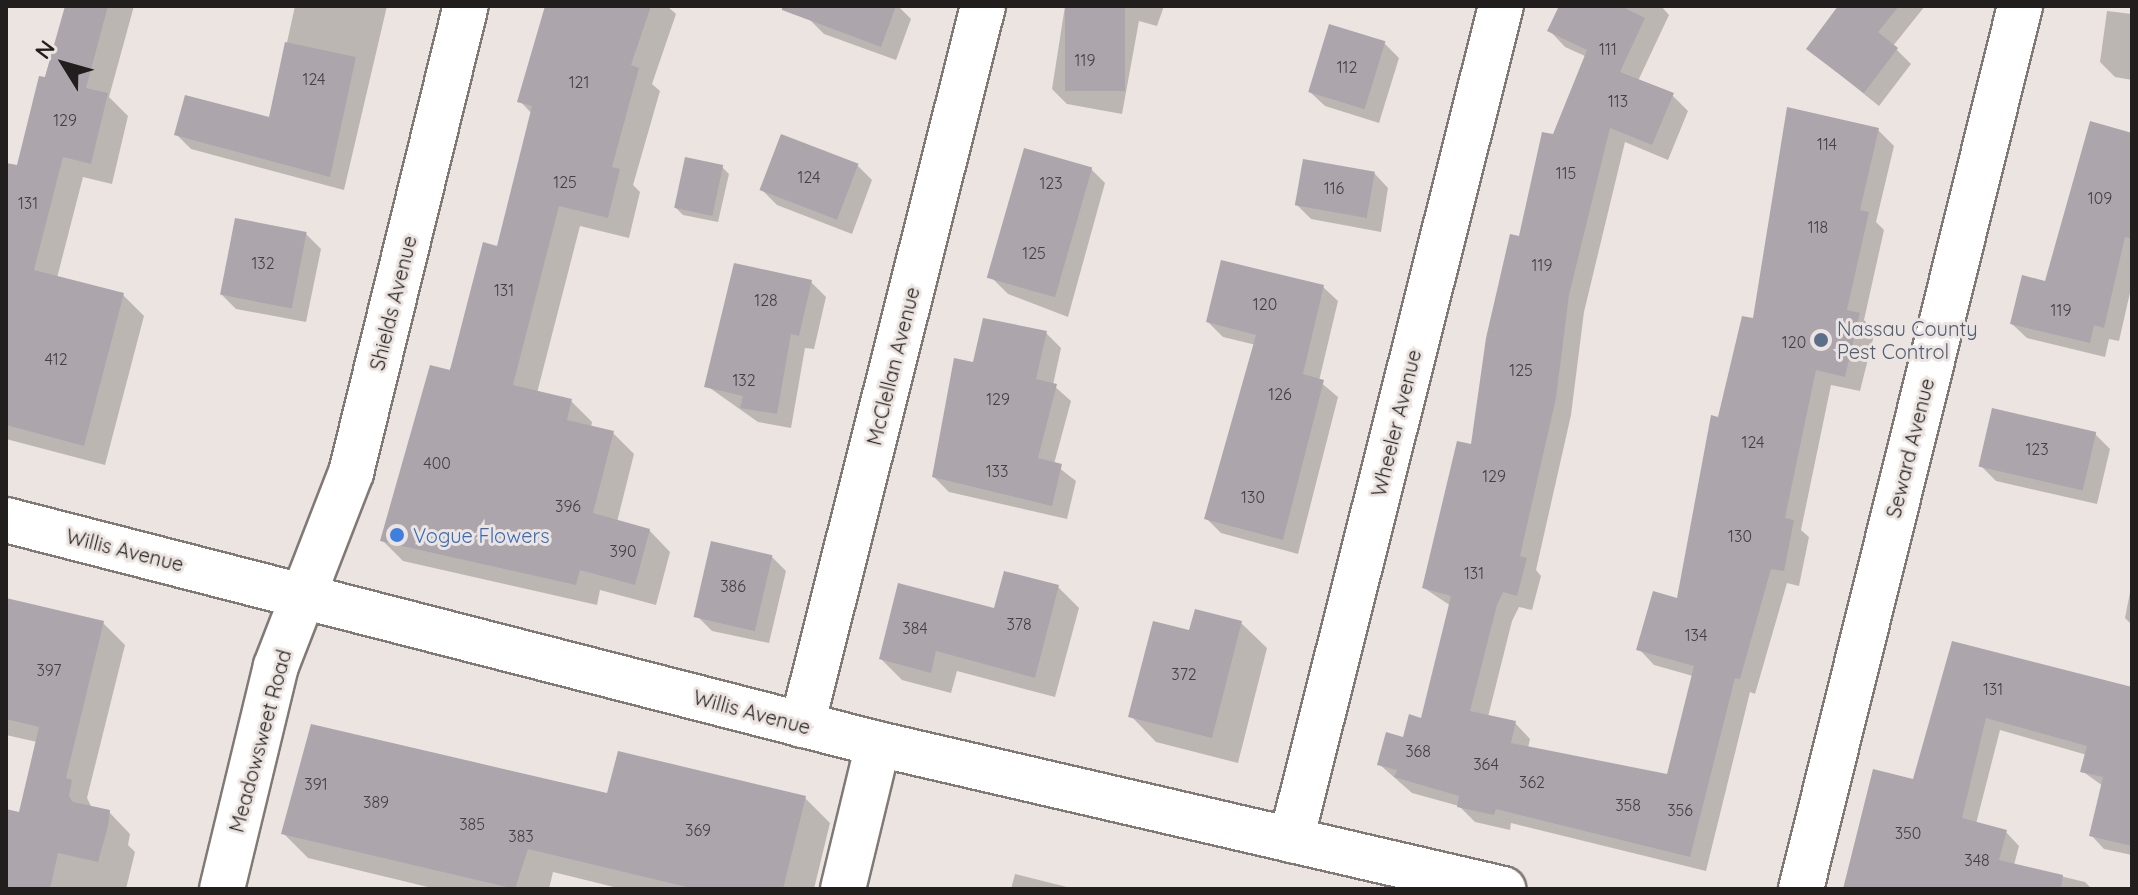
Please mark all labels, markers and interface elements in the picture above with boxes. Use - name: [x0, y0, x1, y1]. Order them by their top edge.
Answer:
- north arrow: [24, 24, 104, 104]
- text: N: [29, 35, 61, 64]
- house number: 111: [1599, 39, 1617, 59]
- house number: 119: [1075, 50, 1095, 70]
- house number: 112: [1337, 57, 1357, 77]
- house number: 124: [303, 69, 325, 89]
- house number: 121: [569, 72, 589, 92]
- house number: 113: [1608, 91, 1628, 111]
- house number: 129: [53, 110, 77, 130]
- house number: 114: [1817, 134, 1837, 154]
- house number: 115: [1556, 163, 1576, 183]
- house number: 124: [798, 167, 820, 187]
- house number: 125: [553, 172, 577, 192]
- house number: 123: [1039, 173, 1063, 193]
- house number: 116: [1324, 178, 1344, 198]
- house number: 109: [2088, 188, 2112, 208]
- house number: 131: [18, 193, 38, 213]
- house number: 118: [1808, 217, 1828, 237]
- street label: Shields Avenue: [365, 233, 421, 373]
- house number: 125: [1022, 243, 1046, 263]
- house number: 132: [251, 253, 275, 273]
- house number: 119: [1532, 255, 1552, 275]
- house number: 131: [494, 280, 514, 300]
- street label: McClellan Avenue: [862, 284, 924, 448]
- house number: 128: [754, 290, 778, 310]
- house number: 120: [1253, 294, 1277, 314]
- house number: 119: [2051, 300, 2071, 320]
- place label: Nassau County Pest Control: [1837, 316, 1978, 363]
- marker: Nassau County Pest Control: [1812, 331, 1830, 349]
- house number: 120: [1782, 332, 1806, 352]
- street label: Wheeler Avenue: [1366, 347, 1426, 499]
- house number: 412: [44, 349, 68, 369]
- house number: 125: [1509, 360, 1533, 380]
- house number: 132: [732, 370, 756, 390]
- street label: Seward Avenue: [1881, 376, 1939, 520]
- house number: 126: [1268, 384, 1292, 404]
- house number: 129: [986, 389, 1010, 409]
- house number: 124: [1742, 432, 1764, 452]
- house number: 123: [2025, 439, 2049, 459]
- house number: 400: [423, 453, 451, 473]
- house number: 133: [986, 461, 1008, 481]
- house number: 129: [1482, 466, 1506, 486]
- house number: 130: [1241, 487, 1265, 507]
- house number: 396: [555, 496, 581, 516]
- place label: Vogue Flowers: [413, 523, 550, 547]
- street label: Willis Avenue: [64, 524, 186, 576]
- marker: Vogue Flowers: [388, 526, 406, 544]
- house number: 130: [1728, 526, 1752, 546]
- house number: 390: [610, 541, 636, 561]
- house number: 131: [1464, 563, 1484, 583]
- house number: 386: [720, 576, 746, 596]
- house number: 378: [1006, 614, 1032, 634]
- house number: 384: [902, 618, 928, 638]
- house number: 134: [1685, 625, 1707, 645]
- street label: Meadowsweet Road: [224, 647, 296, 835]
- house number: 397: [36, 660, 62, 680]
- house number: 372: [1171, 664, 1197, 684]
- house number: 131: [1983, 679, 2003, 699]
- street label: Willis Avenue: [691, 685, 813, 739]
- house number: 368: [1405, 741, 1431, 761]
- house number: 364: [1473, 754, 1499, 774]
- house number: 362: [1519, 772, 1545, 792]
- house number: 391: [304, 774, 328, 794]
- house number: 389: [363, 792, 389, 812]
- house number: 358: [1615, 795, 1641, 815]
- house number: 356: [1667, 800, 1693, 820]
- house number: 385: [459, 814, 485, 834]
- house number: 369: [685, 820, 711, 840]
- house number: 350: [1895, 823, 1921, 843]
- house number: 383: [508, 826, 534, 846]
- house number: 348: [1964, 850, 1990, 870]

